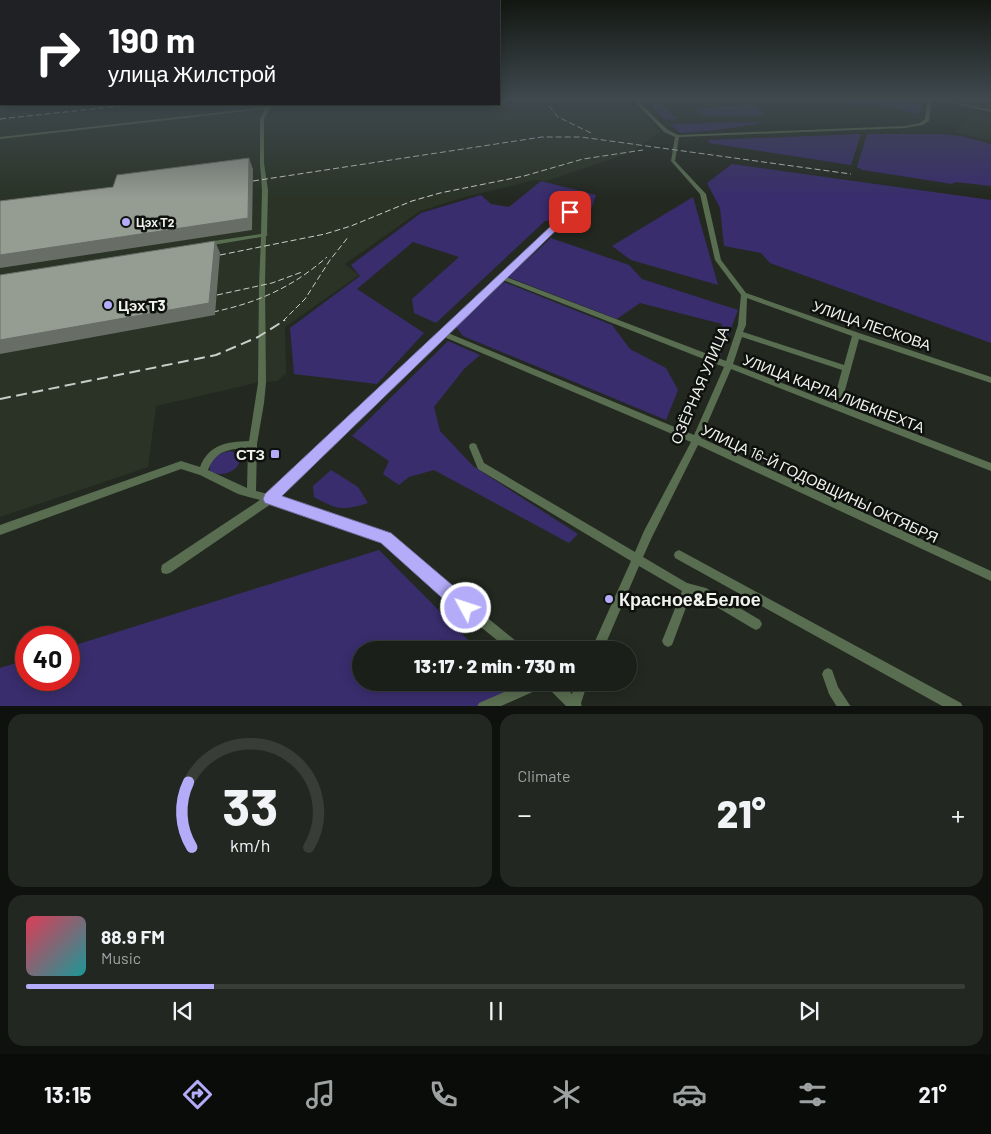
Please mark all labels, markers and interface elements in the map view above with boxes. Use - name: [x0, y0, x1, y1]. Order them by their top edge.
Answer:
- text: 190 m: [108, 18, 195, 60]
- icon: right: [25, 20, 90, 85]
- text: улица Жилстрой: [108, 60, 276, 86]
- pin: [549, 191, 591, 233]
- icon: arrive: [556, 198, 584, 226]
- place label: Цэх Т2: [136, 215, 175, 230]
- marker: Цэх Т2: [120, 216, 132, 228]
- place label: Цэх Т3: [118, 296, 166, 314]
- street label: УЛИЦА ЛЕСКОВА: [810, 296, 934, 354]
- marker: Цэх Т3: [102, 299, 114, 311]
- street label: ОЗЁРНАЯ УЛИЦА: [666, 323, 732, 447]
- street label: УЛИЦА КАРЛА ЛИБКНЕХТА: [741, 350, 927, 436]
- street label: УЛИЦА 16-Й ГОДОВЩИНЫ ОКТЯБРЯ: [699, 420, 941, 546]
- place label: СТЗ: [236, 445, 265, 463]
- marker: СТЗ: [269, 448, 281, 460]
- position arrow: [439, 581, 491, 633]
- place label: Красное&Белое: [619, 588, 761, 610]
- marker: Красное&Белое: [603, 593, 615, 605]
- speed limit sign: 40: [15, 626, 80, 691]
- text: 13:17 · 2 min · 730 m: [414, 654, 575, 677]
- text: Climate: [518, 766, 570, 785]
- text: 33: [222, 774, 278, 836]
- text: 21°: [717, 790, 766, 836]
- text: −: [518, 797, 532, 831]
- text: +: [951, 797, 965, 831]
- text: km/h: [230, 834, 270, 856]
- text: 88.9 FM: [101, 925, 165, 948]
- text: Music: [101, 948, 141, 967]
- icon: previous: [169, 997, 197, 1025]
- icon: pause: [482, 997, 510, 1025]
- icon: next: [795, 997, 823, 1025]
- icon: directions: [180, 1077, 215, 1112]
- icon: music: [303, 1077, 338, 1112]
- icon: phone: [426, 1077, 461, 1112]
- icon: climate: [549, 1077, 584, 1112]
- icon: car: [672, 1077, 707, 1112]
- icon: filters: [795, 1077, 830, 1112]
- text: 13:15: [44, 1081, 91, 1107]
- text: 21°: [919, 1081, 947, 1107]

